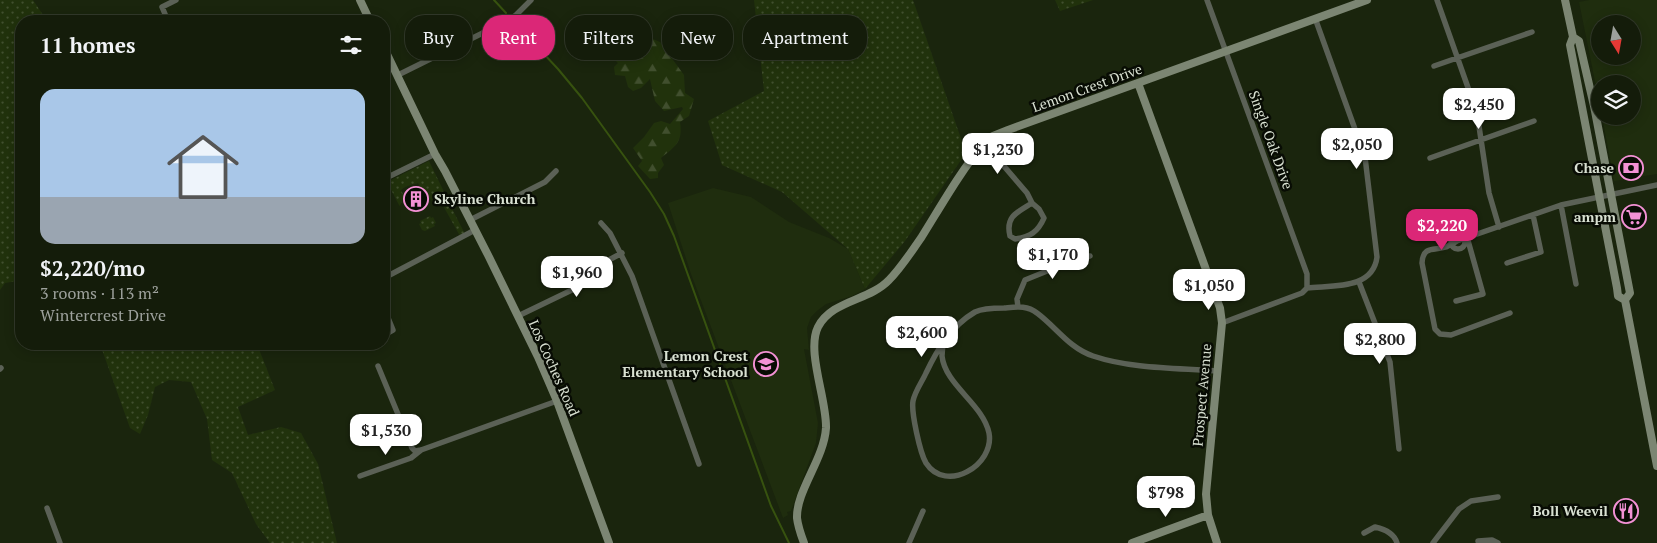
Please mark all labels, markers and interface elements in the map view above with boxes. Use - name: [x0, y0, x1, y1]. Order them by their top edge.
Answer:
- chip: Buy: [405, 15, 472, 60]
- chip: Rent: [482, 15, 555, 60]
- chip: Filters: [565, 15, 652, 60]
- chip: New: [662, 15, 733, 60]
- chip: Apartment: [743, 15, 867, 60]
- north arrow: [1591, 15, 1641, 65]
- map controls: [1591, 15, 1641, 125]
- text: 11 homes: [40, 31, 136, 59]
- icon: filters: [337, 31, 365, 59]
- street label: Lemon Crest Drive: [1029, 59, 1144, 116]
- button: layers: [1591, 75, 1641, 125]
- street label: Single Oak Drive: [1245, 88, 1298, 192]
- pin: $2,450: [1438, 88, 1520, 130]
- text: $2,450: [1454, 93, 1504, 115]
- icon: home: [158, 122, 248, 212]
- pin: $2,050: [1316, 128, 1398, 170]
- pin: $1,230: [957, 132, 1039, 175]
- text: $2,050: [1332, 133, 1382, 155]
- text: $1,230: [973, 138, 1023, 160]
- bank icon: Chase: [1618, 155, 1644, 181]
- place label: Chase: [1574, 158, 1614, 177]
- building icon: Skyline Church: [403, 186, 429, 212]
- place label: Skyline Church: [434, 189, 536, 208]
- supermarket icon: ampm: [1621, 204, 1647, 230]
- place label: ampm: [1574, 207, 1616, 226]
- pin: $2,220: [1401, 208, 1483, 251]
- text: $2,220: [1417, 214, 1467, 236]
- pin: $1,170: [1012, 238, 1094, 280]
- text: $1,170: [1028, 243, 1078, 265]
- text: $2,220/mo: [40, 254, 145, 282]
- pin: $1,960: [536, 256, 618, 298]
- text: $1,960: [552, 261, 602, 283]
- pin: $1,050: [1168, 268, 1250, 311]
- text: $1,050: [1184, 274, 1234, 296]
- text: 3 rooms · 113 m²: [40, 282, 159, 304]
- text: Wintercrest Drive: [40, 304, 166, 326]
- pin: $2,600: [881, 316, 963, 358]
- street label: Los Coches Road: [525, 317, 584, 419]
- text: $2,600: [897, 321, 947, 343]
- pin: $2,800: [1339, 322, 1421, 365]
- text: $2,800: [1355, 328, 1405, 350]
- street label: Prospect Avenue: [1188, 343, 1215, 447]
- place label: Lemon Crest Elementary School: [622, 346, 748, 381]
- school or university icon: Lemon Crest Elementary School: [753, 351, 779, 377]
- pin: $1,530: [345, 414, 427, 456]
- text: $1,530: [361, 419, 411, 441]
- pin: $798: [1136, 476, 1196, 518]
- text: $798: [1148, 481, 1184, 503]
- restaurant icon: Boll Weevil: [1613, 498, 1639, 524]
- place label: Boll Weevil: [1532, 501, 1608, 520]

